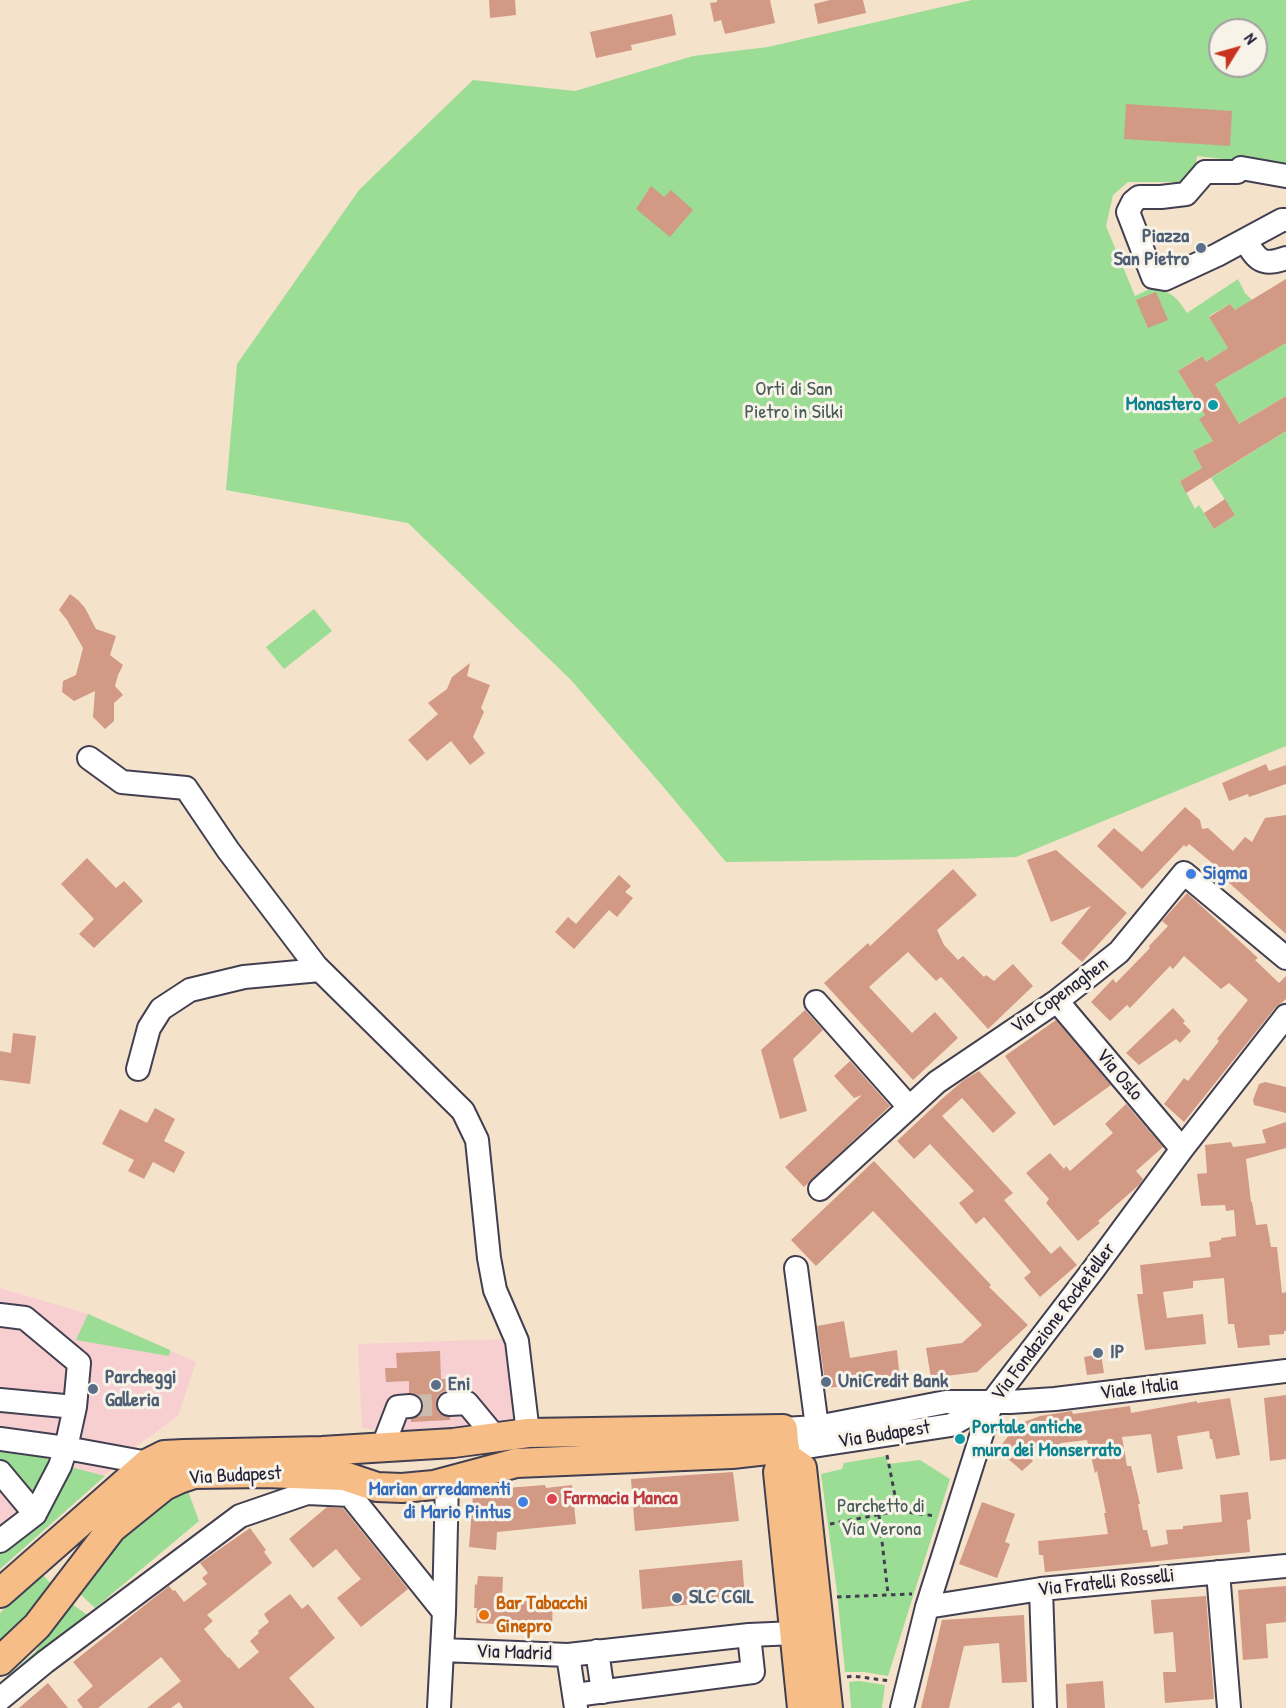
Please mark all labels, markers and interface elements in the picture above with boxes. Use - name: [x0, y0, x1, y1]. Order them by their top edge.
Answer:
- north arrow: [1208, 18, 1268, 78]
- text: N: [1239, 28, 1262, 48]
- place label: Piazza San Pietro: [1114, 225, 1189, 272]
- marker: Piazza San Pietro: [1194, 241, 1208, 255]
- park label: Orti di San Pietro in Silki: [744, 378, 844, 425]
- place label: Monastero: [1126, 393, 1201, 417]
- marker: Monastero: [1206, 398, 1220, 412]
- place label: Sigma: [1203, 862, 1247, 886]
- marker: Sigma: [1184, 867, 1198, 881]
- street label: Via Copenaghen: [1006, 953, 1114, 1039]
- street label: Via Oslo: [1090, 1044, 1148, 1106]
- street label: Via Fondazione Rockefeller: [987, 1238, 1121, 1406]
- place label: IP: [1110, 1341, 1124, 1365]
- marker: IP: [1091, 1346, 1105, 1360]
- place label: Parcheggi Galleria: [105, 1366, 177, 1413]
- place label: UniCredit Bank: [838, 1370, 948, 1394]
- street label: Viale Italia: [1099, 1372, 1179, 1406]
- place label: Eni: [448, 1373, 470, 1397]
- marker: UniCredit Bank: [819, 1375, 833, 1389]
- marker: Eni: [429, 1378, 443, 1392]
- marker: Parcheggi Galleria: [86, 1382, 100, 1396]
- street label: Via Budapest: [836, 1416, 932, 1454]
- place label: Portale antiche mura dei Monserrato: [972, 1416, 1121, 1463]
- marker: Portale antiche mura dei Monserrato: [953, 1432, 967, 1446]
- street label: Via Budapest: [188, 1462, 282, 1490]
- place label: Marian arredamenti di Mario Pintus: [369, 1478, 511, 1525]
- place label: Farmacia Manca: [564, 1487, 678, 1511]
- marker: Farmacia Manca: [545, 1492, 559, 1506]
- marker: Marian arredamenti di Mario Pintus: [516, 1495, 530, 1509]
- park label: Parchetto di Via Verona: [837, 1495, 925, 1542]
- street label: Via Fratelli Rosselli: [1036, 1564, 1176, 1602]
- place label: SLC CGIL: [689, 1586, 754, 1610]
- marker: SLC CGIL: [670, 1591, 684, 1605]
- place label: Bar Tabacchi Ginepro: [496, 1592, 588, 1639]
- marker: Bar Tabacchi Ginepro: [477, 1608, 491, 1622]
- street label: Via Madrid: [476, 1640, 552, 1666]

